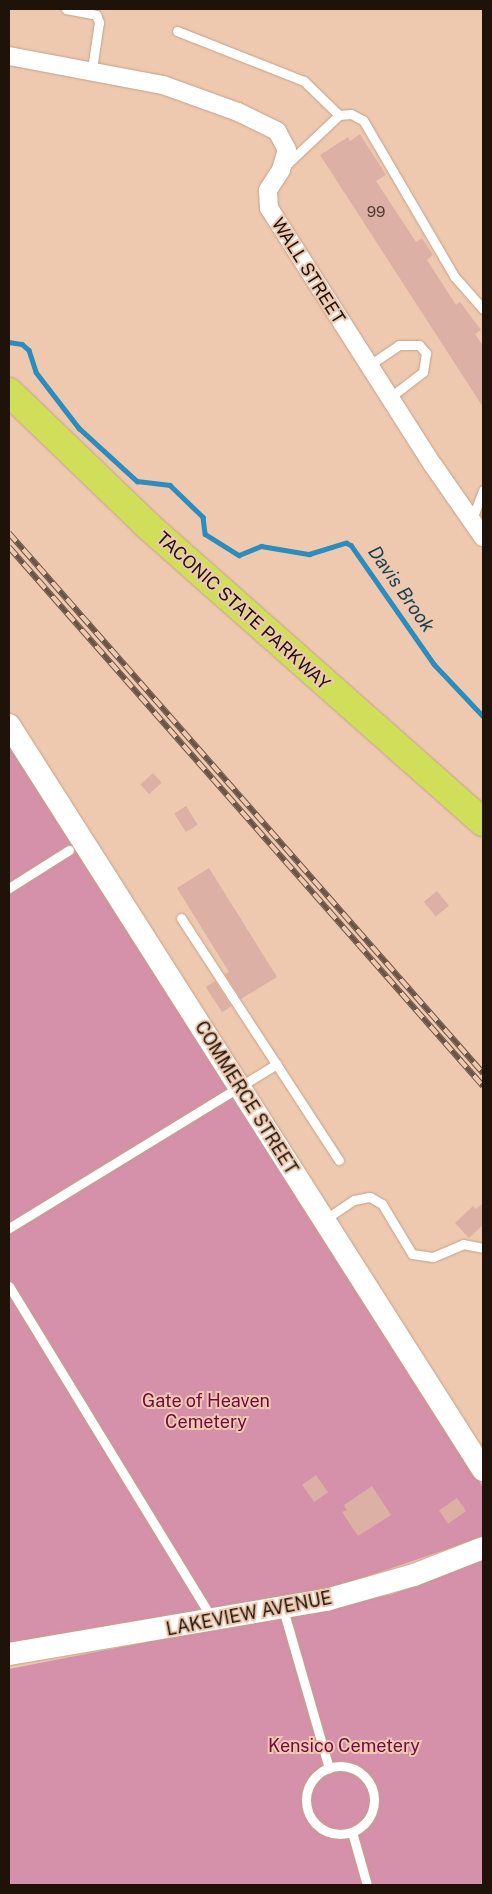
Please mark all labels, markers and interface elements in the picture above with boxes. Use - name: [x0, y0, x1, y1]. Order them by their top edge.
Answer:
- house number: 99: [367, 203, 385, 221]
- street label: WALL STREET: [267, 214, 349, 328]
- street label: TACONIC STATE PARKWAY: [152, 527, 334, 695]
- water label: Davis Brook: [363, 541, 439, 637]
- street label: COMMERCE STREET: [190, 1017, 302, 1179]
- park label: Gate of Heaven Cemetery: [142, 1391, 270, 1434]
- street label: LAKEVIEW AVENUE: [164, 1587, 334, 1641]
- park label: Kensico Cemetery: [268, 1735, 420, 1757]

